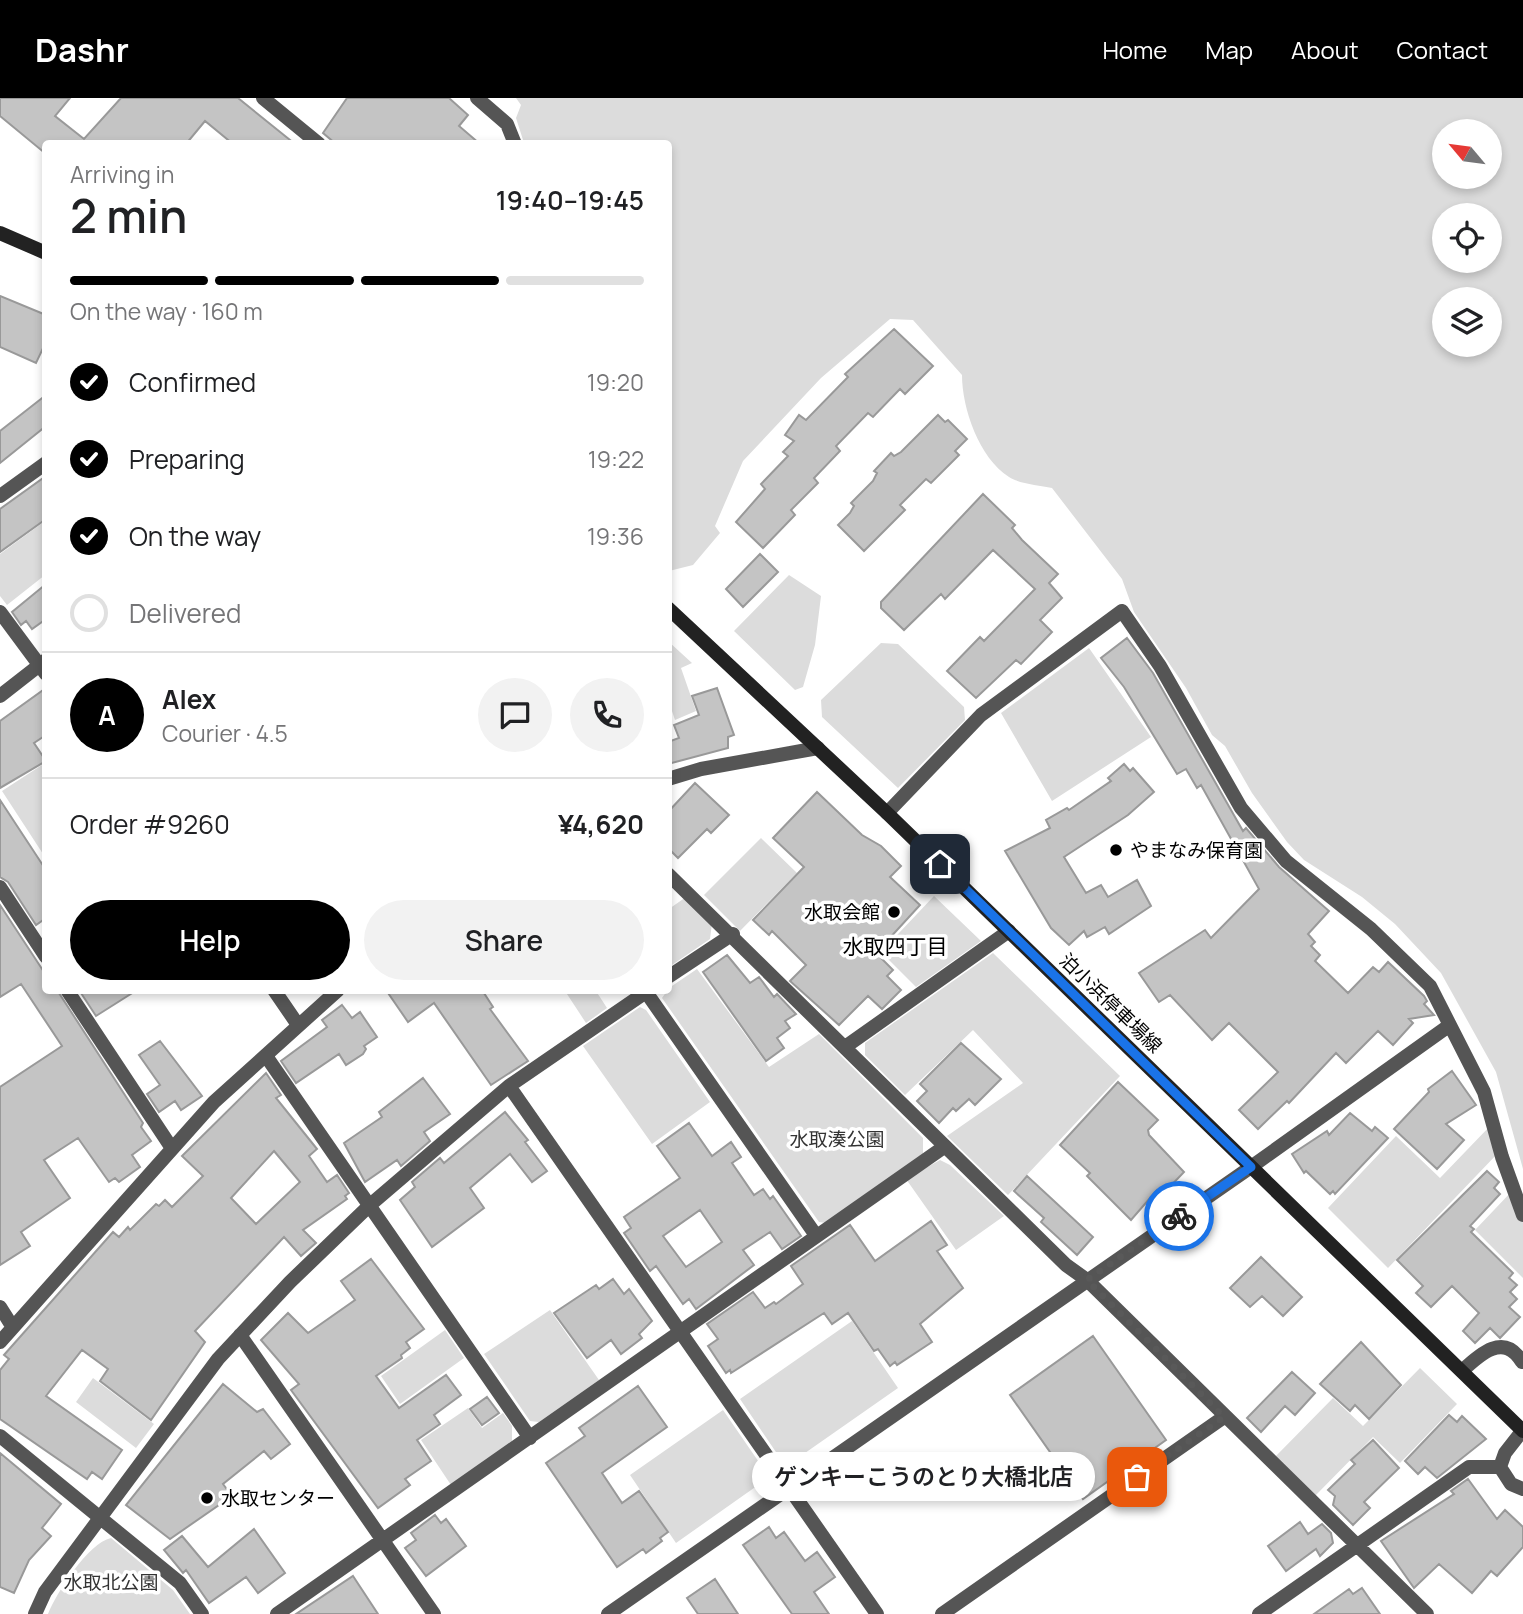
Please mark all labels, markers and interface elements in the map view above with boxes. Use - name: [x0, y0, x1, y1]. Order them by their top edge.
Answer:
- text: Dashr: [35, 27, 129, 72]
- text: Home: [1102, 33, 1167, 66]
- text: Map: [1205, 33, 1253, 66]
- text: About: [1291, 33, 1359, 66]
- text: Contact: [1397, 33, 1488, 66]
- north arrow: [1432, 119, 1502, 189]
- map controls: [1432, 119, 1502, 357]
- text: Arriving in: [70, 158, 175, 190]
- text: 19:40–19:45: [496, 182, 644, 218]
- text: 2 min: [70, 184, 187, 247]
- button: locate: [1432, 203, 1502, 273]
- button: layers: [1432, 287, 1502, 357]
- text: On the way · 160 m: [70, 295, 263, 327]
- icon: check: [70, 363, 108, 401]
- text: Confirmed: [129, 364, 256, 400]
- text: 19:20: [587, 366, 644, 398]
- icon: check: [70, 440, 108, 478]
- text: Preparing: [129, 441, 245, 477]
- text: 19:22: [588, 443, 644, 475]
- icon: check: [70, 517, 108, 555]
- text: On the way: [129, 518, 261, 554]
- text: 19:36: [587, 520, 644, 552]
- text: Delivered: [129, 595, 241, 631]
- button: chat: [478, 678, 552, 752]
- button: phone: [570, 678, 644, 752]
- text: Alex: [162, 681, 216, 717]
- text: A: [98, 697, 116, 733]
- text: Courier · 4.5: [162, 717, 288, 749]
- text: Order #9260: [70, 806, 230, 842]
- text: ¥4,620: [558, 806, 644, 842]
- pin: [910, 834, 970, 894]
- place label: やまなみ保育園: [1130, 837, 1263, 863]
- marker: やまなみ保育園: [1108, 842, 1124, 858]
- icon: home: [921, 845, 959, 883]
- place label: 水取会館: [804, 899, 880, 925]
- button: Help: [70, 900, 350, 980]
- button: Share: [364, 900, 644, 980]
- marker: 水取会館: [886, 904, 902, 920]
- district label: 水取四丁目: [843, 932, 948, 960]
- street label: 泊小浜停車場線: [1054, 947, 1168, 1059]
- park label: 水取湊公園: [789, 1126, 885, 1152]
- courier: [1144, 1181, 1214, 1251]
- icon: bike: [1160, 1197, 1198, 1235]
- pin: [1107, 1447, 1167, 1507]
- callout: ゲンキーこうのとり大橋北店: [752, 1452, 1095, 1502]
- icon: bag: [1118, 1458, 1156, 1496]
- text: ゲンキーこうのとり大橋北店: [774, 1460, 1073, 1492]
- place label: 水取センター: [221, 1485, 335, 1511]
- marker: 水取センター: [199, 1490, 215, 1506]
- park label: 水取北公園: [63, 1569, 159, 1595]

